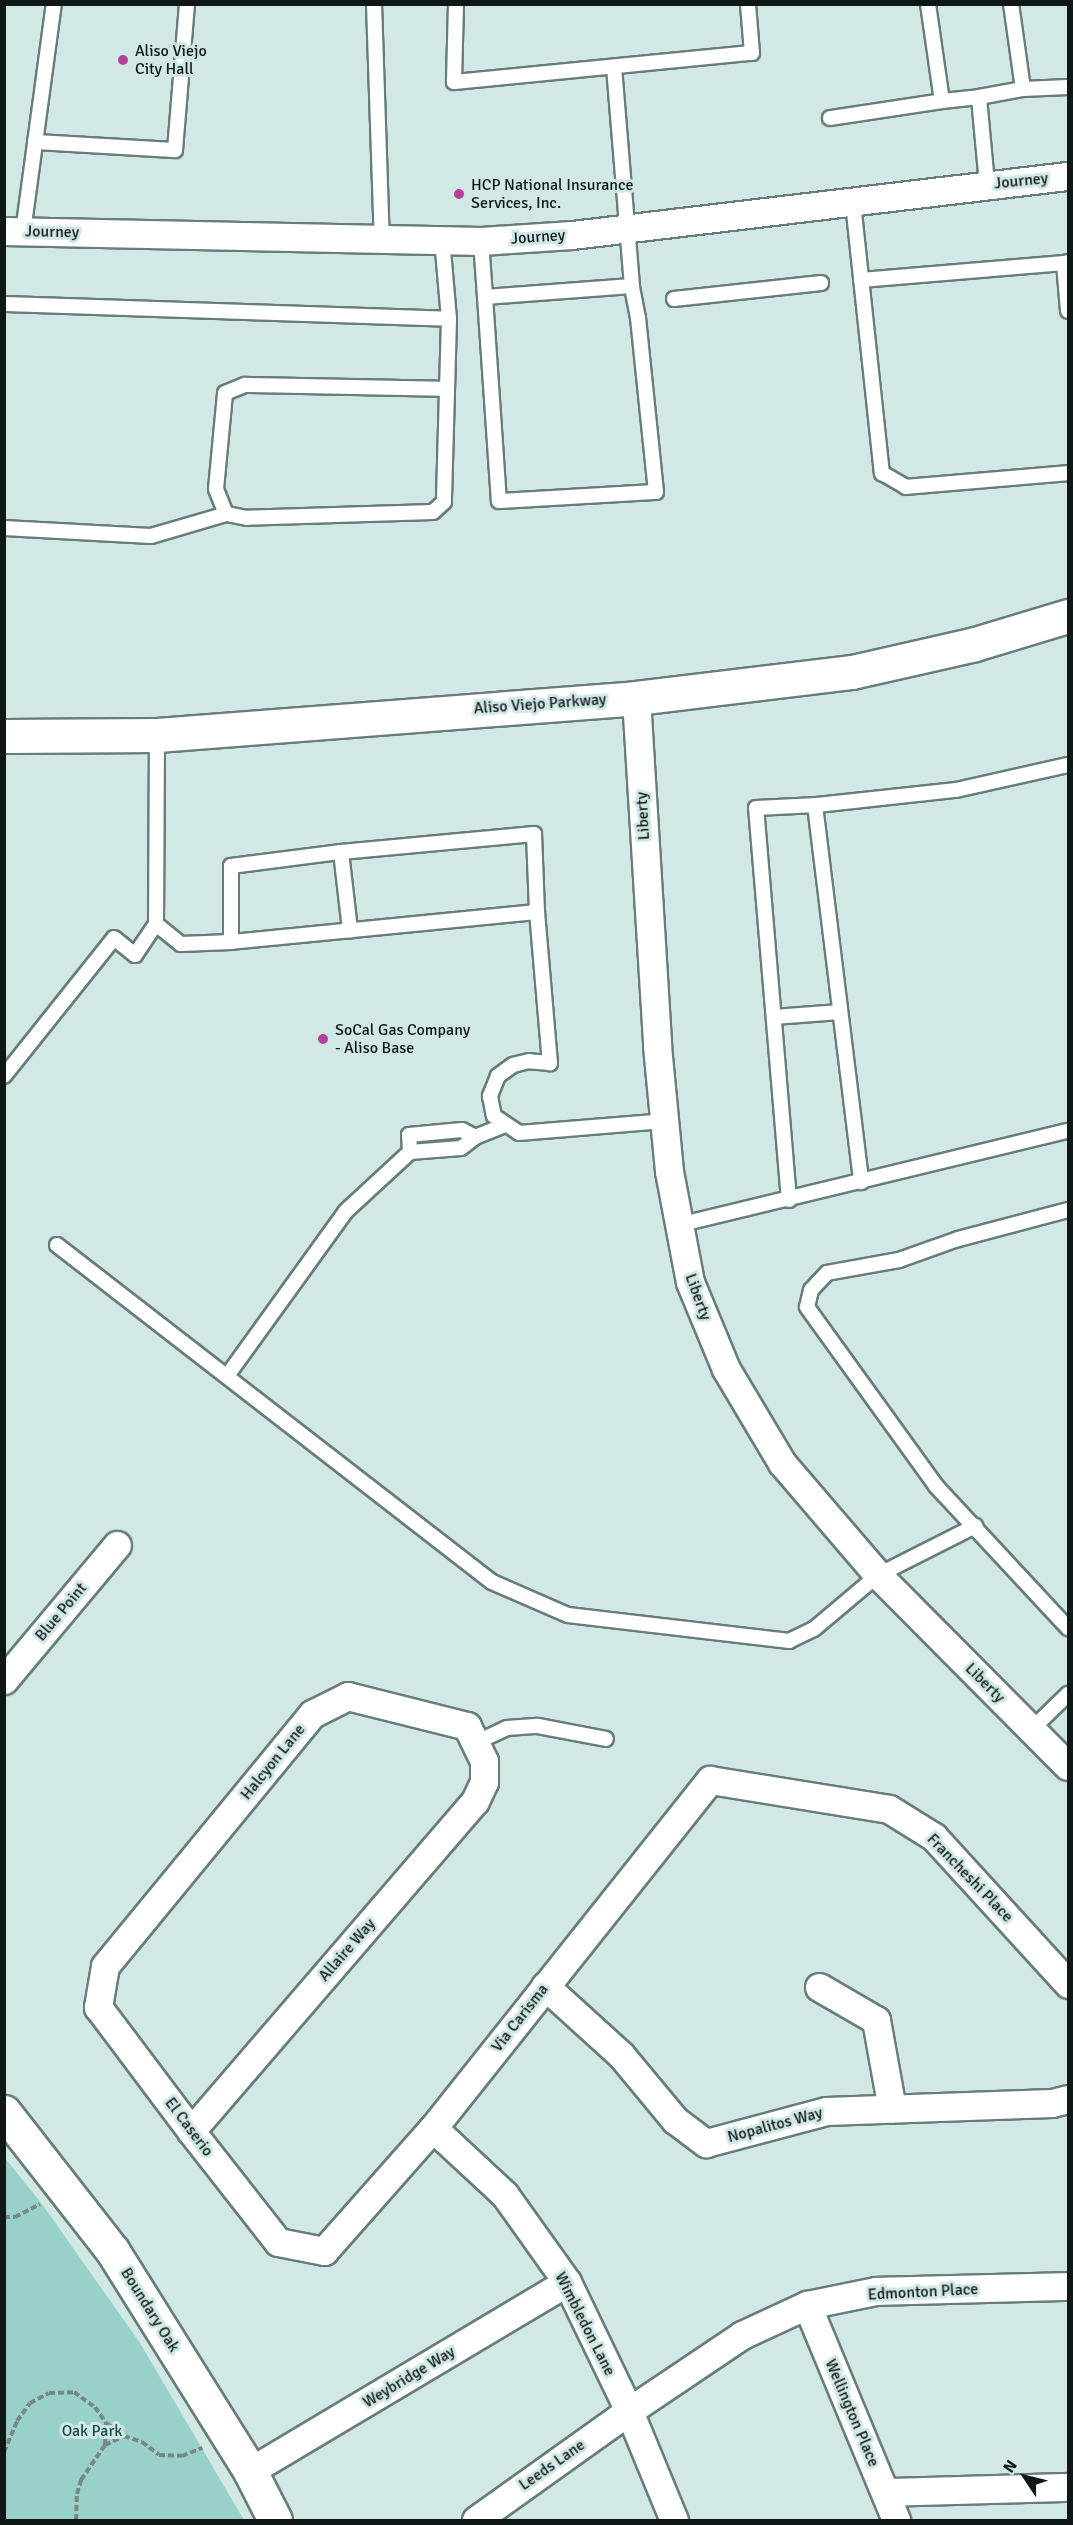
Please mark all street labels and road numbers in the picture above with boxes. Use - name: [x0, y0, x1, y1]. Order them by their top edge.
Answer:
- street label: Journey: [993, 169, 1049, 193]
- street label: Journey: [25, 222, 79, 242]
- street label: Journey: [510, 226, 566, 248]
- street label: Aliso Viejo Parkway: [473, 690, 607, 718]
- street label: Liberty: [632, 791, 654, 841]
- street label: Liberty: [681, 1271, 715, 1323]
- street label: Blue Point: [31, 1579, 91, 1645]
- street label: Liberty: [961, 1659, 1009, 1707]
- street label: Halcyon Lane: [237, 1720, 309, 1804]
- street label: Francheshi Place: [923, 1830, 1017, 1926]
- street label: Allaire Way: [315, 1915, 379, 1985]
- street label: Via Carisma: [487, 1980, 553, 2056]
- street label: El Caserio: [161, 2094, 217, 2160]
- street label: Nopalitos Way: [725, 2103, 825, 2147]
- street label: Boundary Oak: [116, 2264, 184, 2356]
- street label: Wimbledon Lane: [551, 2269, 619, 2379]
- street label: Edmonton Place: [867, 2280, 979, 2304]
- street label: Weybridge Way: [359, 2342, 459, 2412]
- street label: Wellington Place: [821, 2356, 883, 2470]
- street label: Leeds Lane: [515, 2435, 589, 2495]

